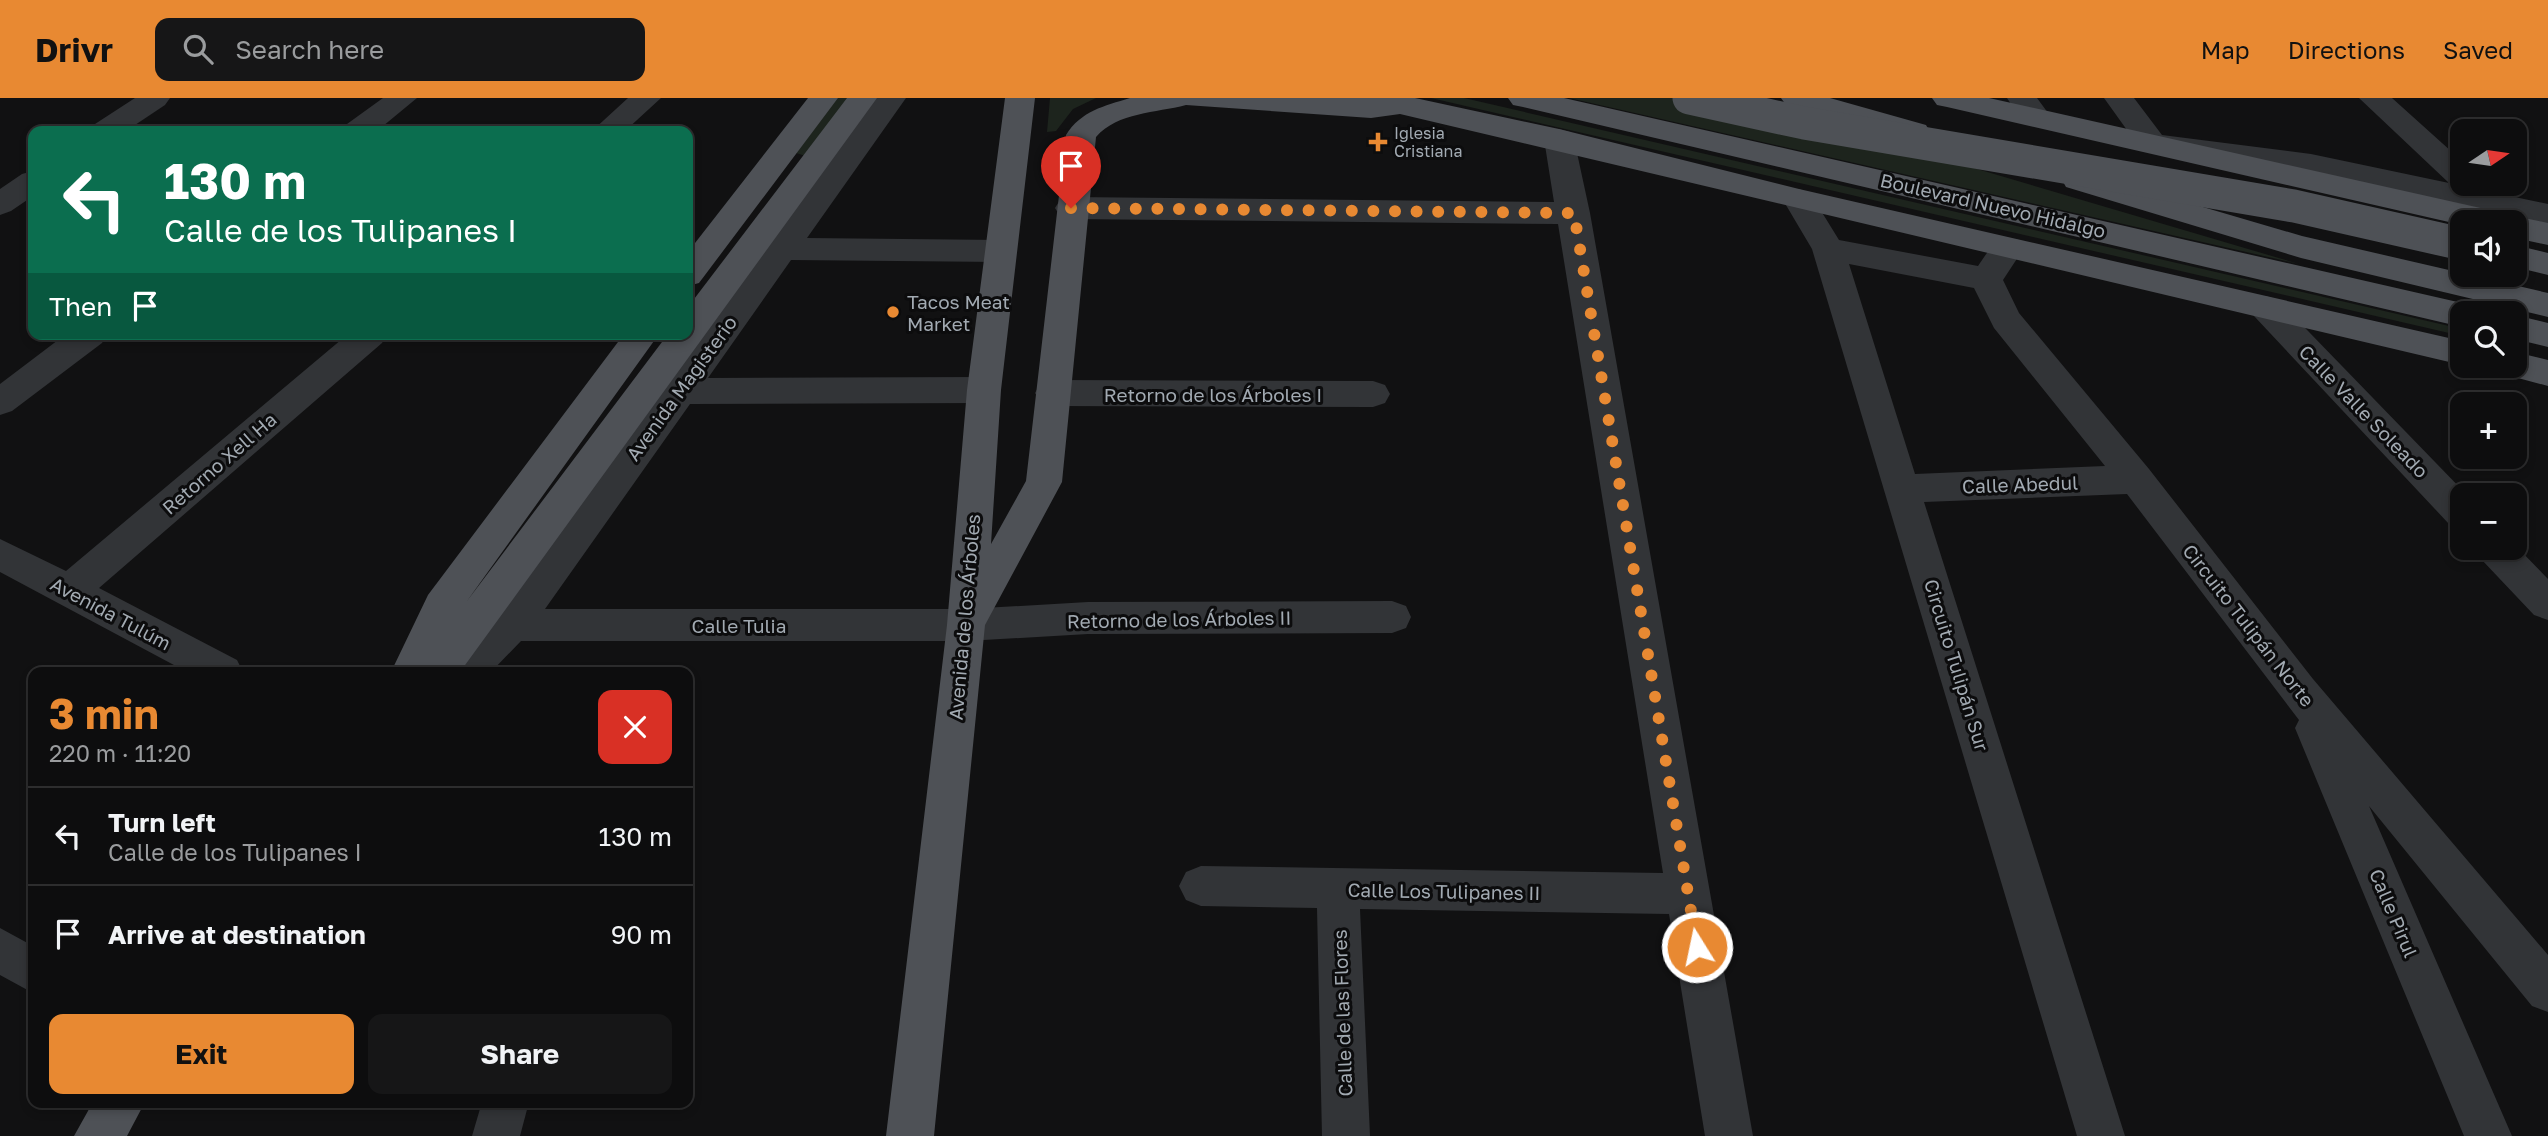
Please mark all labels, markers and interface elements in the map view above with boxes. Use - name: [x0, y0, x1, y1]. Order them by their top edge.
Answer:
- search box: [155, 18, 645, 81]
- text: Drivr: [35, 30, 113, 69]
- icon: search: [179, 30, 217, 68]
- text: Search here: [235, 34, 384, 65]
- text: Map: [2201, 35, 2250, 64]
- text: Directions: [2288, 35, 2405, 64]
- text: Saved: [2443, 35, 2513, 64]
- north arrow: [2450, 119, 2527, 196]
- map controls: [2450, 119, 2527, 560]
- place label: Iglesia Cristiana: [1394, 123, 1463, 161]
- marker: Iglesia Cristiana: [1368, 132, 1388, 152]
- pin: [1041, 136, 1101, 208]
- icon: arrive: [1052, 147, 1090, 185]
- text: 130 m: [164, 151, 306, 210]
- icon: left: [49, 154, 140, 245]
- street label: Boulevard Nuevo Hidalgo: [1878, 168, 2108, 242]
- button: sound: [2450, 210, 2527, 287]
- text: Calle de los Tulipanes I: [164, 211, 517, 249]
- icon: arrive: [126, 287, 164, 325]
- place label: Tacos Meat Market: [907, 290, 1010, 335]
- text: Then: [49, 291, 112, 322]
- button: search: [2450, 301, 2527, 378]
- marker: Tacos Meat Market: [885, 304, 901, 320]
- street label: Avenida Magisterio: [621, 311, 741, 465]
- street label: Calle Valle Soleado: [2295, 340, 2433, 482]
- street label: Retorno de los Árboles I: [1104, 383, 1322, 406]
- button: +: [2450, 392, 2527, 469]
- street label: Retorno Xell Ha: [157, 407, 281, 519]
- street label: Calle Abedul: [1962, 470, 2078, 498]
- button: −: [2450, 483, 2527, 560]
- street label: Avenida de los Árboles: [944, 513, 984, 721]
- street label: Circuito Tulipán Norte: [2178, 539, 2320, 711]
- street label: Avenida Tulúm: [47, 572, 175, 654]
- street label: Circuito Tulipán Sur: [1920, 576, 1994, 754]
- street label: Retorno de los Árboles II: [1067, 606, 1291, 632]
- street label: Calle Tulia: [692, 614, 786, 637]
- text: 3 min: [49, 688, 159, 738]
- button: close: [598, 690, 672, 764]
- text: 220 m · 11:20: [49, 739, 191, 767]
- text: Turn left: [108, 807, 216, 838]
- icon: left: [49, 817, 87, 855]
- text: 130 m: [599, 821, 672, 852]
- text: Calle de los Tulipanes I: [108, 838, 362, 866]
- street label: Calle Pirul: [2365, 865, 2423, 961]
- street label: Calle Los Tulipanes II: [1347, 878, 1541, 904]
- position arrow: [1660, 910, 1734, 984]
- icon: arrive: [49, 915, 87, 953]
- text: Arrive at destination: [108, 919, 366, 950]
- text: 90 m: [611, 919, 672, 950]
- street label: Calle de las Flores: [1328, 929, 1356, 1097]
- button: Exit: [49, 1014, 354, 1094]
- button: Share: [368, 1014, 672, 1094]

